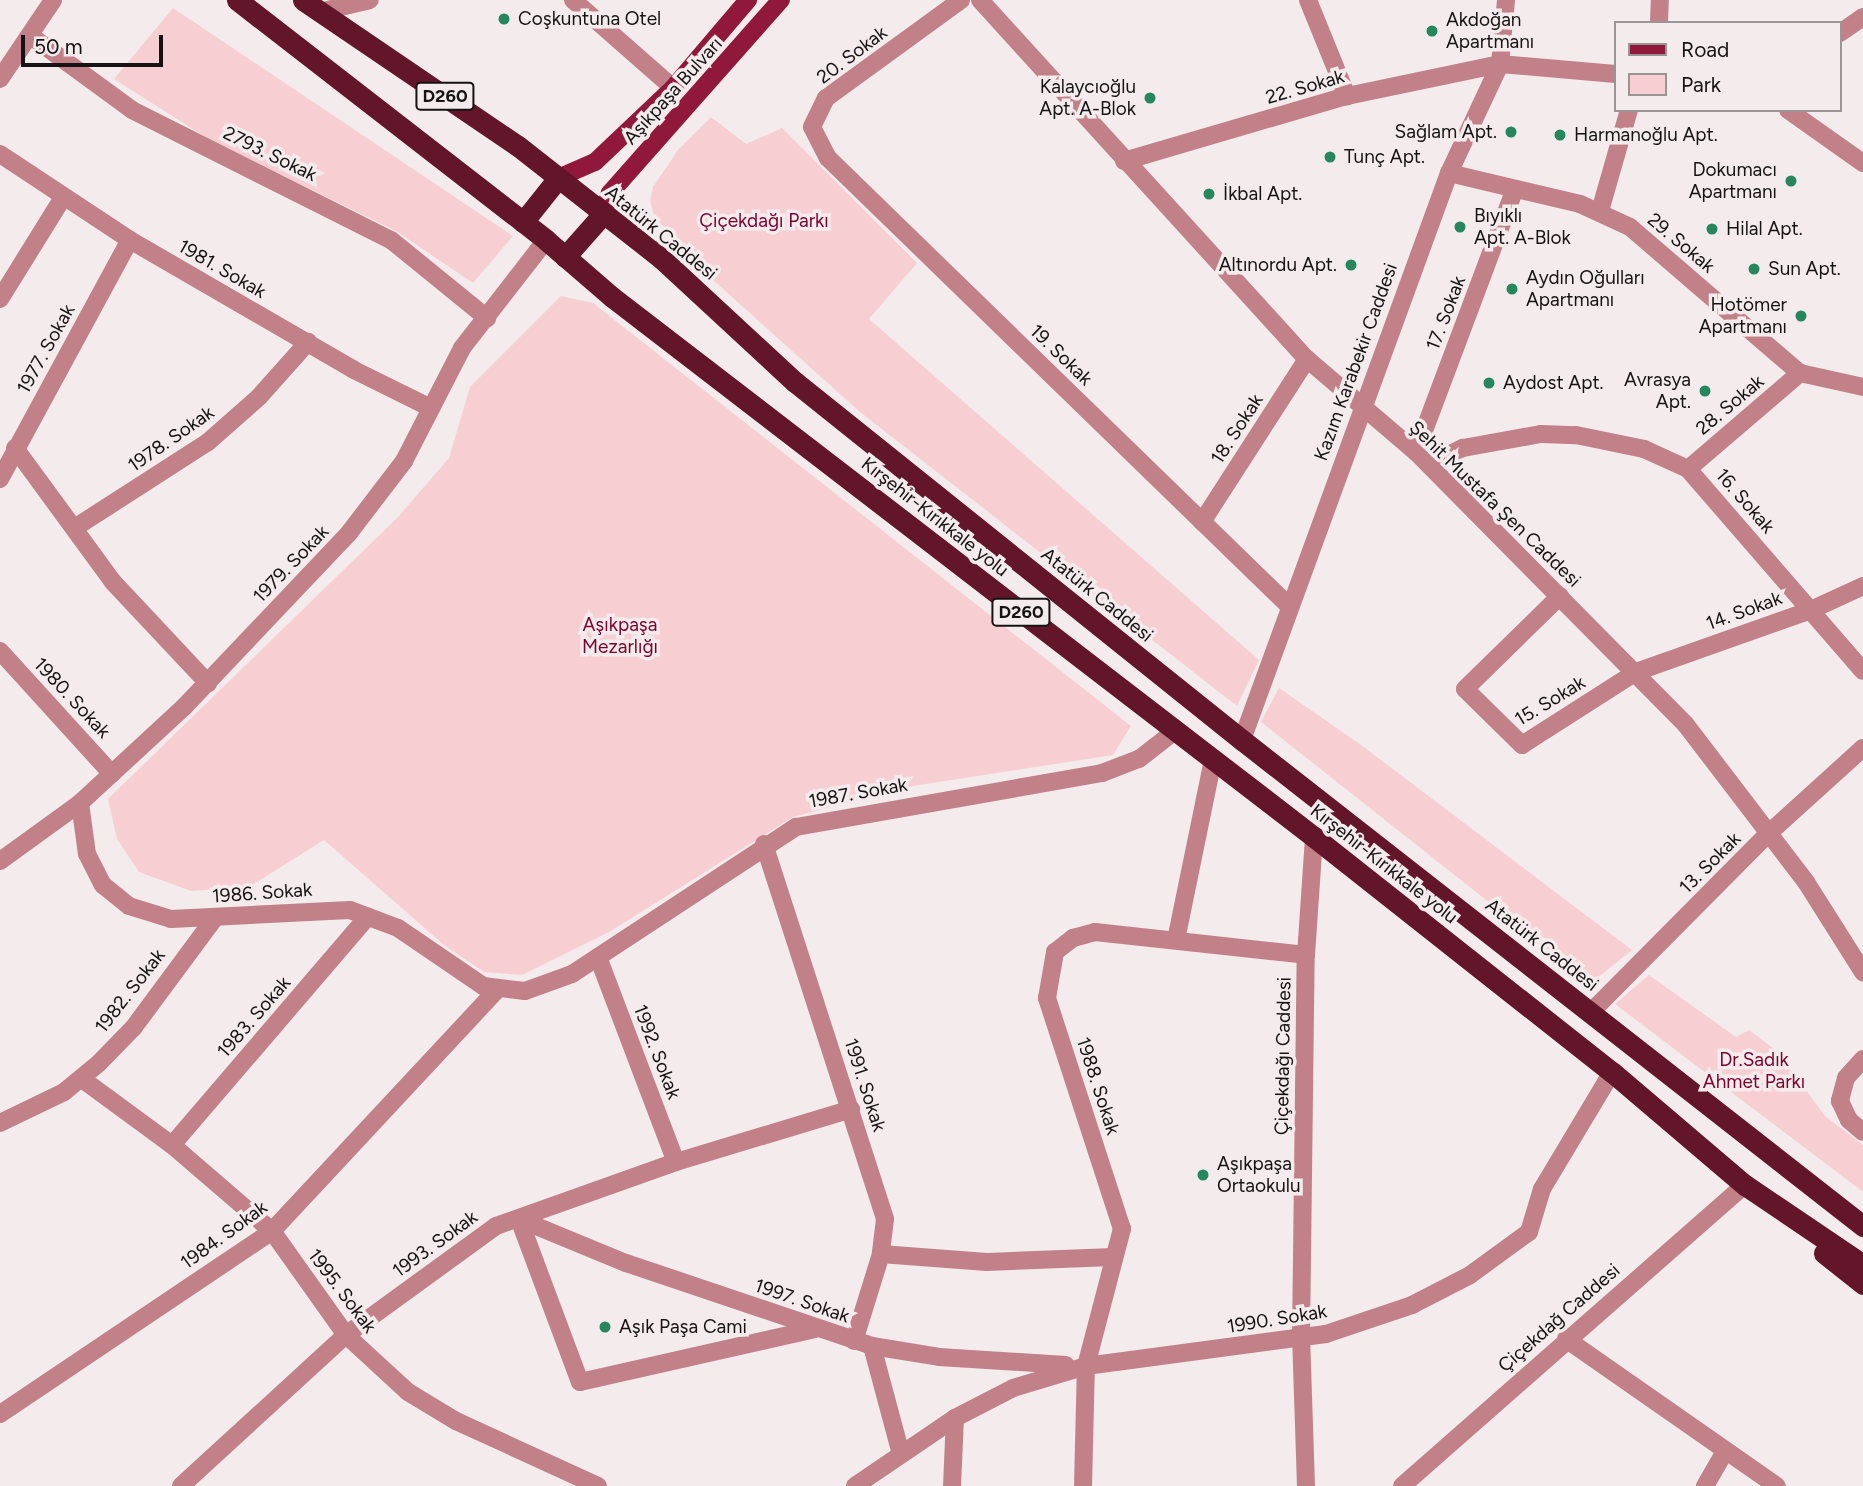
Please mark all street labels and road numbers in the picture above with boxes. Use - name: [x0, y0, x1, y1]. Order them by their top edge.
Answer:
- street label: 20. Sokak: [812, 21, 892, 89]
- street label: Aşıkpaşa Bulvarı: [619, 33, 727, 149]
- street label: 22. Sokak: [1263, 65, 1347, 109]
- road number: D260: [415, 82, 475, 110]
- street label: 2793. Sokak: [220, 122, 320, 186]
- street label: Atatürk Caddesi: [601, 181, 721, 285]
- street label: 29. Sokak: [1643, 208, 1719, 278]
- street label: 1981. Sokak: [174, 235, 270, 303]
- street label: Kazım Karabekir Caddesi: [1310, 260, 1402, 464]
- street label: 17. Sokak: [1422, 273, 1470, 353]
- street label: 1977. Sokak: [12, 301, 80, 397]
- street label: 19. Sokak: [1025, 320, 1097, 390]
- street label: 28. Sokak: [1691, 370, 1769, 440]
- street label: 18. Sokak: [1206, 390, 1268, 468]
- street label: 1978. Sokak: [124, 401, 218, 477]
- street label: Şehit Mustafa Şen Caddesi: [1405, 416, 1585, 592]
- street label: Kırşehir-Kırıkkale yolu: [857, 452, 1013, 582]
- street label: 16. Sokak: [1711, 464, 1779, 538]
- street label: 1979. Sokak: [248, 521, 334, 607]
- street label: Atatürk Caddesi: [1037, 543, 1157, 647]
- street label: 14. Sokak: [1703, 587, 1785, 635]
- road number: D260: [991, 598, 1051, 626]
- street label: 1980. Sokak: [29, 653, 115, 743]
- street label: 15. Sokak: [1511, 671, 1589, 731]
- street label: 1987. Sokak: [807, 773, 909, 813]
- street label: Kırşehir-Kırıkkale yolu: [1306, 799, 1462, 929]
- street label: 13. Sokak: [1675, 828, 1745, 898]
- street label: 1986. Sokak: [211, 878, 313, 908]
- street label: Atatürk Caddesi: [1481, 894, 1603, 996]
- street label: 1982. Sokak: [90, 945, 170, 1037]
- street label: 1983. Sokak: [213, 972, 295, 1062]
- street label: Çiçekdağı Caddesi: [1270, 977, 1296, 1135]
- street label: 1992. Sokak: [629, 1002, 685, 1102]
- street label: 1988. Sokak: [1072, 1034, 1124, 1138]
- street label: 1991. Sokak: [839, 1036, 891, 1134]
- street label: 1984. Sokak: [176, 1196, 272, 1274]
- street label: 1993. Sokak: [388, 1206, 482, 1282]
- street label: 1995. Sokak: [303, 1244, 381, 1338]
- street label: Çiçekdağ Caddesi: [1494, 1259, 1624, 1377]
- street label: 1997. Sokak: [752, 1274, 852, 1328]
- street label: 1990. Sokak: [1225, 1300, 1329, 1338]

